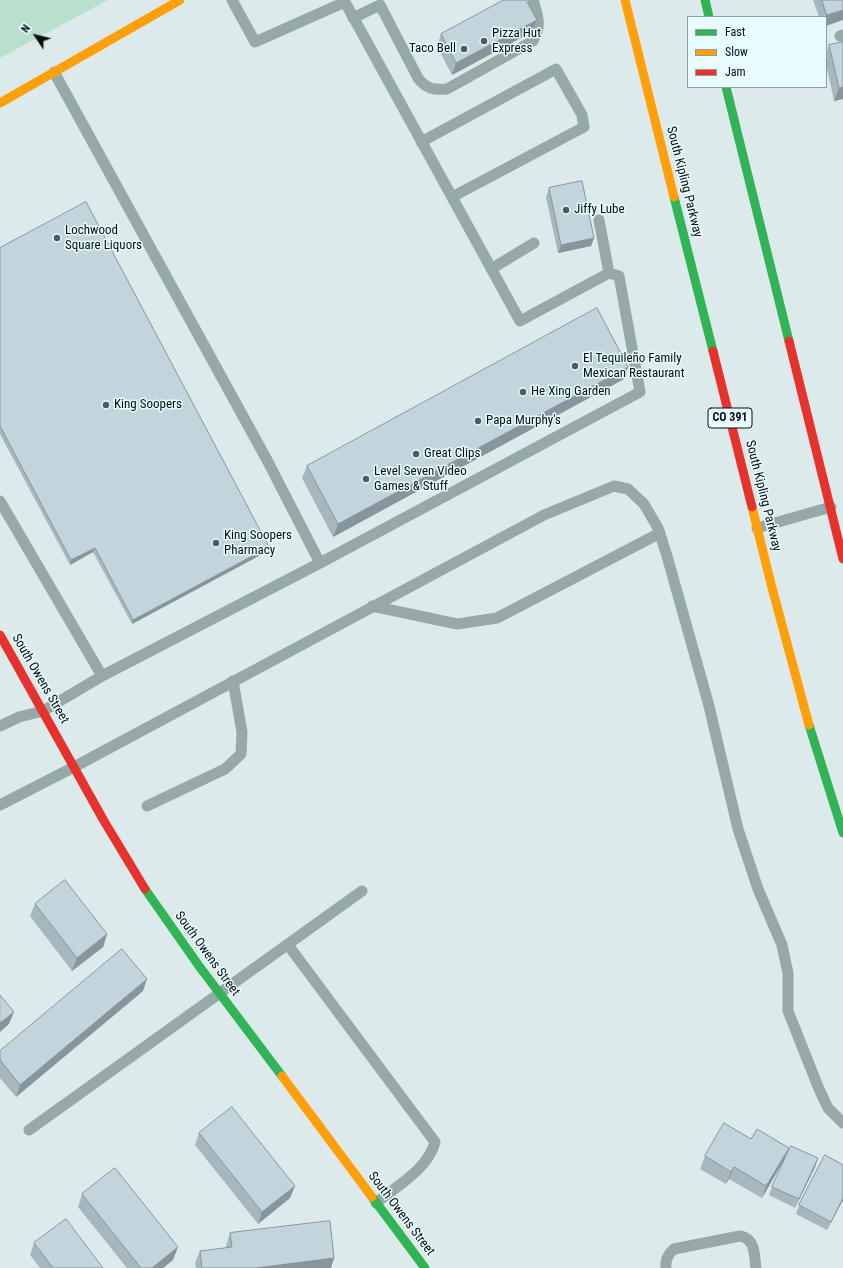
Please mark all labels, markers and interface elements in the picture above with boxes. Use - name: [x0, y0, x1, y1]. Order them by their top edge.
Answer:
- north arrow: [16, 16, 56, 56]
- legend: [687, 16, 827, 88]
- text: N: [19, 22, 33, 35]
- text: Fast: [725, 25, 745, 39]
- place label: Pizza Hut Express: [492, 26, 541, 57]
- marker: Pizza Hut Express: [479, 36, 489, 46]
- place label: Taco Bell: [409, 41, 456, 57]
- marker: Taco Bell: [459, 44, 469, 54]
- text: Slow: [725, 45, 748, 59]
- text: Jam: [725, 65, 746, 79]
- street label: South Kipling Parkway: [663, 125, 705, 239]
- place label: Jiffy Lube: [574, 202, 625, 218]
- marker: Jiffy Lube: [561, 205, 571, 215]
- place label: Lochwood Square Liquors: [65, 223, 142, 254]
- marker: Lochwood Square Liquors: [52, 233, 62, 243]
- place label: El Tequileño Family Mexican Restaurant: [583, 351, 684, 382]
- marker: El Tequileño Family Mexican Restaurant: [570, 361, 580, 371]
- place label: He Xing Garden: [531, 384, 611, 400]
- marker: He Xing Garden: [518, 387, 528, 397]
- place label: King Soopers: [114, 397, 182, 413]
- marker: King Soopers: [101, 400, 111, 410]
- road number: CO 391: [708, 408, 752, 428]
- place label: Papa Murphy's: [486, 413, 561, 429]
- marker: Papa Murphy's: [473, 416, 483, 426]
- street label: South Kipling Parkway: [742, 439, 784, 553]
- place label: Great Clips: [424, 446, 480, 462]
- marker: Great Clips: [411, 449, 421, 459]
- place label: Level Seven Video Games & Stuff: [374, 464, 467, 495]
- marker: Level Seven Video Games & Stuff: [361, 474, 371, 484]
- place label: King Soopers Pharmacy: [224, 528, 292, 559]
- marker: King Soopers Pharmacy: [211, 538, 221, 548]
- street label: South Owens Street: [8, 632, 72, 726]
- street label: South Owens Street: [171, 909, 243, 999]
- street label: South Owens Street: [364, 1169, 438, 1259]

